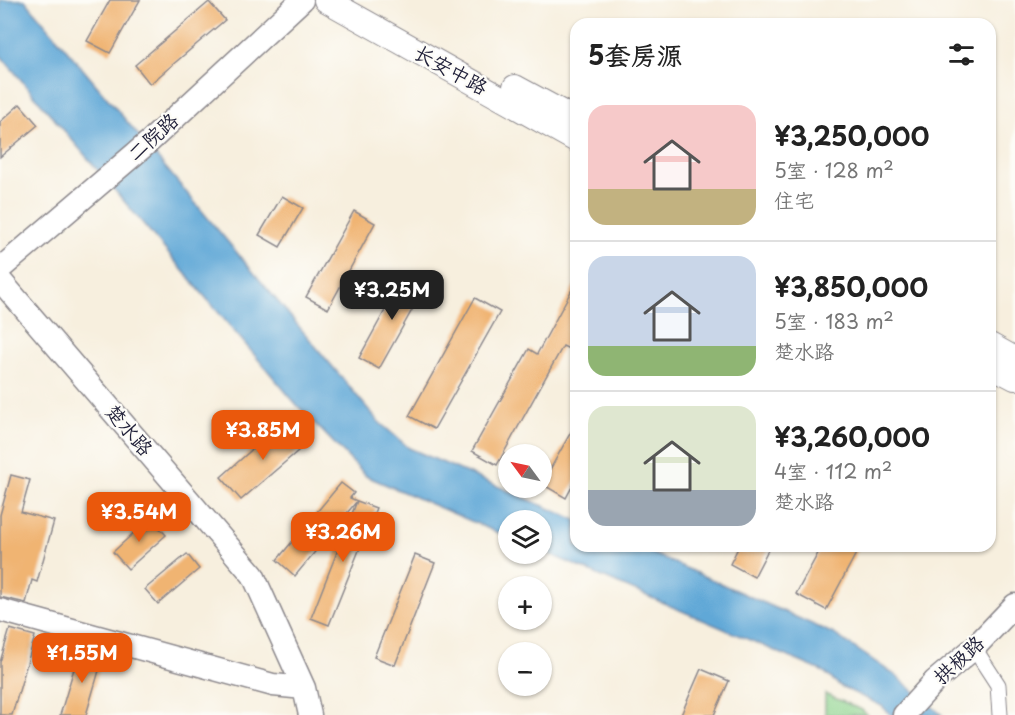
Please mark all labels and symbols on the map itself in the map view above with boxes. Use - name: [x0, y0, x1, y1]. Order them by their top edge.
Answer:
- street label: 长安中路: [409, 37, 495, 102]
- street label: 二院路: [120, 104, 185, 167]
- pin: ¥3.25M: [343, 270, 441, 321]
- street label: 楚水路: [99, 397, 161, 463]
- pin: ¥3.85M: [214, 410, 312, 461]
- north arrow: [498, 444, 552, 498]
- pin: ¥3.54M: [90, 492, 188, 543]
- pin: ¥3.26M: [294, 512, 392, 563]
- street label: 拱极路: [926, 627, 991, 691]
- pin: ¥1.55M: [33, 633, 131, 684]

